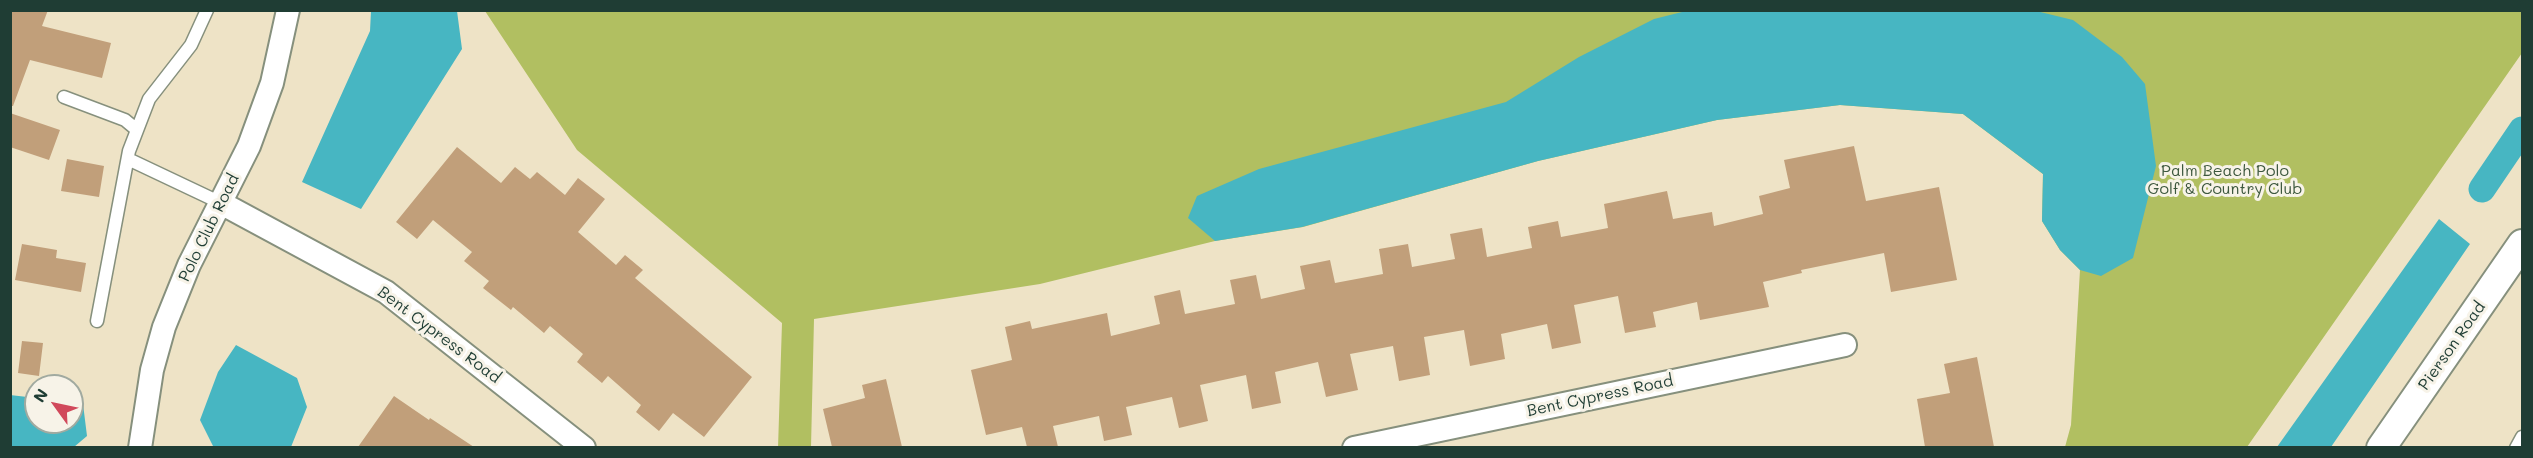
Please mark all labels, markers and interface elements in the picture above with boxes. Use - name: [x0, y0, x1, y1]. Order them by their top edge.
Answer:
- park label: Palm Beach Polo Golf & Country Club: [2148, 161, 2302, 199]
- street label: Polo Club Road: [175, 171, 243, 285]
- street label: Bent Cypress Road: [374, 283, 504, 387]
- street label: Pierson Road: [2414, 298, 2490, 394]
- street label: Bent Cypress Road: [1525, 371, 1675, 421]
- north arrow: [24, 374, 84, 434]
- text: N: [28, 384, 52, 406]

